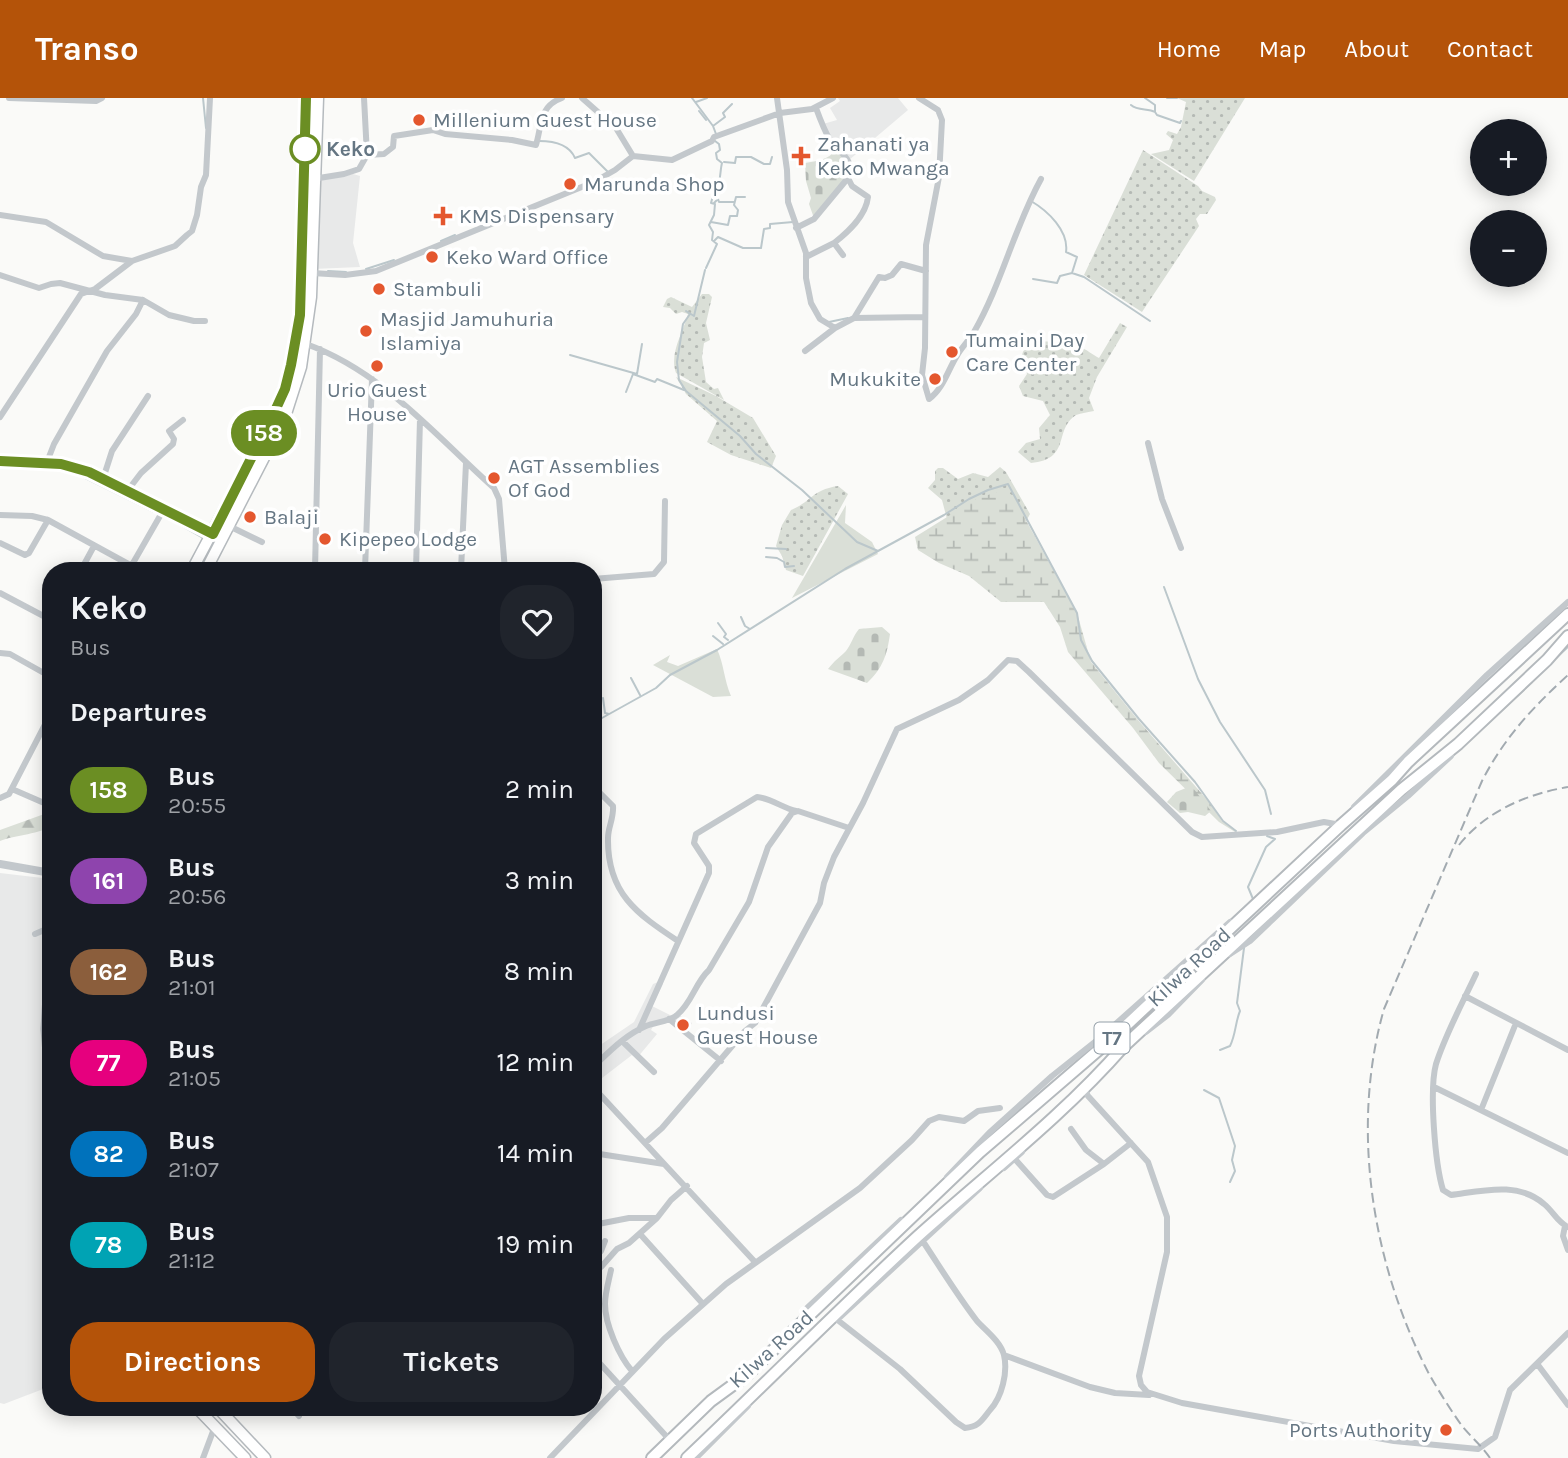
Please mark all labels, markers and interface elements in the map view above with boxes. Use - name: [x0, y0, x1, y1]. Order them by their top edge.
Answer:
- text: Transo: [35, 30, 139, 68]
- text: Home: [1157, 35, 1221, 63]
- text: Map: [1259, 35, 1306, 63]
- text: About: [1344, 35, 1409, 63]
- text: Contact: [1447, 35, 1533, 63]
- place label: Millenium Guest House: [433, 108, 657, 132]
- marker: Millenium Guest House: [411, 112, 427, 128]
- map controls: [1470, 119, 1547, 287]
- button: +: [1470, 119, 1547, 196]
- place label: Zahanati ya Keko Mwanga: [817, 132, 950, 180]
- marker: Keko: [290, 134, 320, 164]
- place label: Keko: [326, 137, 375, 161]
- marker: Zahanati ya Keko Mwanga: [791, 146, 811, 166]
- place label: Marunda Shop: [584, 172, 724, 196]
- marker: Marunda Shop: [562, 176, 578, 192]
- place label: KMS Dispensary: [459, 204, 614, 228]
- marker: KMS Dispensary: [433, 206, 453, 226]
- button: −: [1470, 210, 1547, 287]
- place label: Keko Ward Office: [446, 245, 608, 269]
- marker: Keko Ward Office: [424, 249, 440, 265]
- place label: Stambuli: [393, 277, 482, 301]
- marker: Stambuli: [371, 281, 387, 297]
- place label: Masjid Jamuhuria Islamiya: [380, 307, 554, 355]
- marker: Masjid Jamuhuria Islamiya: [358, 323, 374, 339]
- place label: Tumaini Day Care Center: [966, 328, 1085, 376]
- marker: Tumaini Day Care Center: [944, 344, 960, 360]
- marker: Urio Guest House: [369, 358, 385, 374]
- place label: Mukukite: [829, 367, 921, 391]
- marker: Mukukite: [927, 371, 943, 387]
- place label: Urio Guest House: [327, 378, 427, 426]
- line badge: 158: [224, 410, 304, 456]
- text: 158: [245, 419, 283, 447]
- place label: AGT Assemblies Of God: [508, 454, 660, 502]
- marker: AGT Assemblies Of God: [486, 470, 502, 486]
- place label: Balaji: [264, 505, 319, 529]
- marker: Balaji: [242, 509, 258, 525]
- place label: Kipepeo Lodge: [339, 527, 477, 551]
- marker: Kipepeo Lodge: [317, 531, 333, 547]
- button: heart: [500, 585, 574, 659]
- text: Keko: [70, 589, 147, 627]
- text: Bus: [70, 634, 110, 661]
- text: Departures: [70, 697, 207, 728]
- text: Bus: [168, 761, 215, 792]
- text: 2 min: [505, 774, 574, 805]
- text: 158: [89, 776, 128, 804]
- text: 20:55: [168, 792, 226, 819]
- text: Bus: [168, 852, 215, 883]
- text: 3 min: [505, 865, 574, 896]
- text: 161: [93, 867, 124, 895]
- text: 20:56: [168, 883, 226, 910]
- street label: Kilwa Road: [1142, 922, 1236, 1012]
- text: Bus: [168, 943, 215, 974]
- text: 8 min: [504, 956, 574, 987]
- text: 162: [90, 958, 127, 986]
- text: 21:01: [168, 974, 215, 1001]
- place label: Lundusi Guest House: [697, 1001, 818, 1049]
- marker: Lundusi Guest House: [675, 1017, 691, 1033]
- road number: T7: [1094, 1022, 1130, 1054]
- text: Bus: [168, 1034, 215, 1065]
- text: 12 min: [496, 1047, 574, 1078]
- text: 77: [97, 1049, 120, 1077]
- text: 21:05: [168, 1065, 221, 1092]
- text: Bus: [168, 1125, 215, 1156]
- text: 14 min: [497, 1138, 574, 1169]
- text: 82: [93, 1140, 124, 1168]
- text: 21:07: [168, 1156, 219, 1183]
- text: Bus: [168, 1216, 215, 1247]
- text: 19 min: [496, 1229, 574, 1260]
- text: 78: [95, 1231, 122, 1259]
- text: 21:12: [168, 1247, 215, 1274]
- street label: Kilwa Road: [724, 1305, 818, 1393]
- button: Directions: [70, 1322, 315, 1402]
- button: Tickets: [329, 1322, 574, 1402]
- place label: Ports Authority: [1289, 1418, 1432, 1442]
- marker: Ports Authority: [1438, 1422, 1454, 1438]

